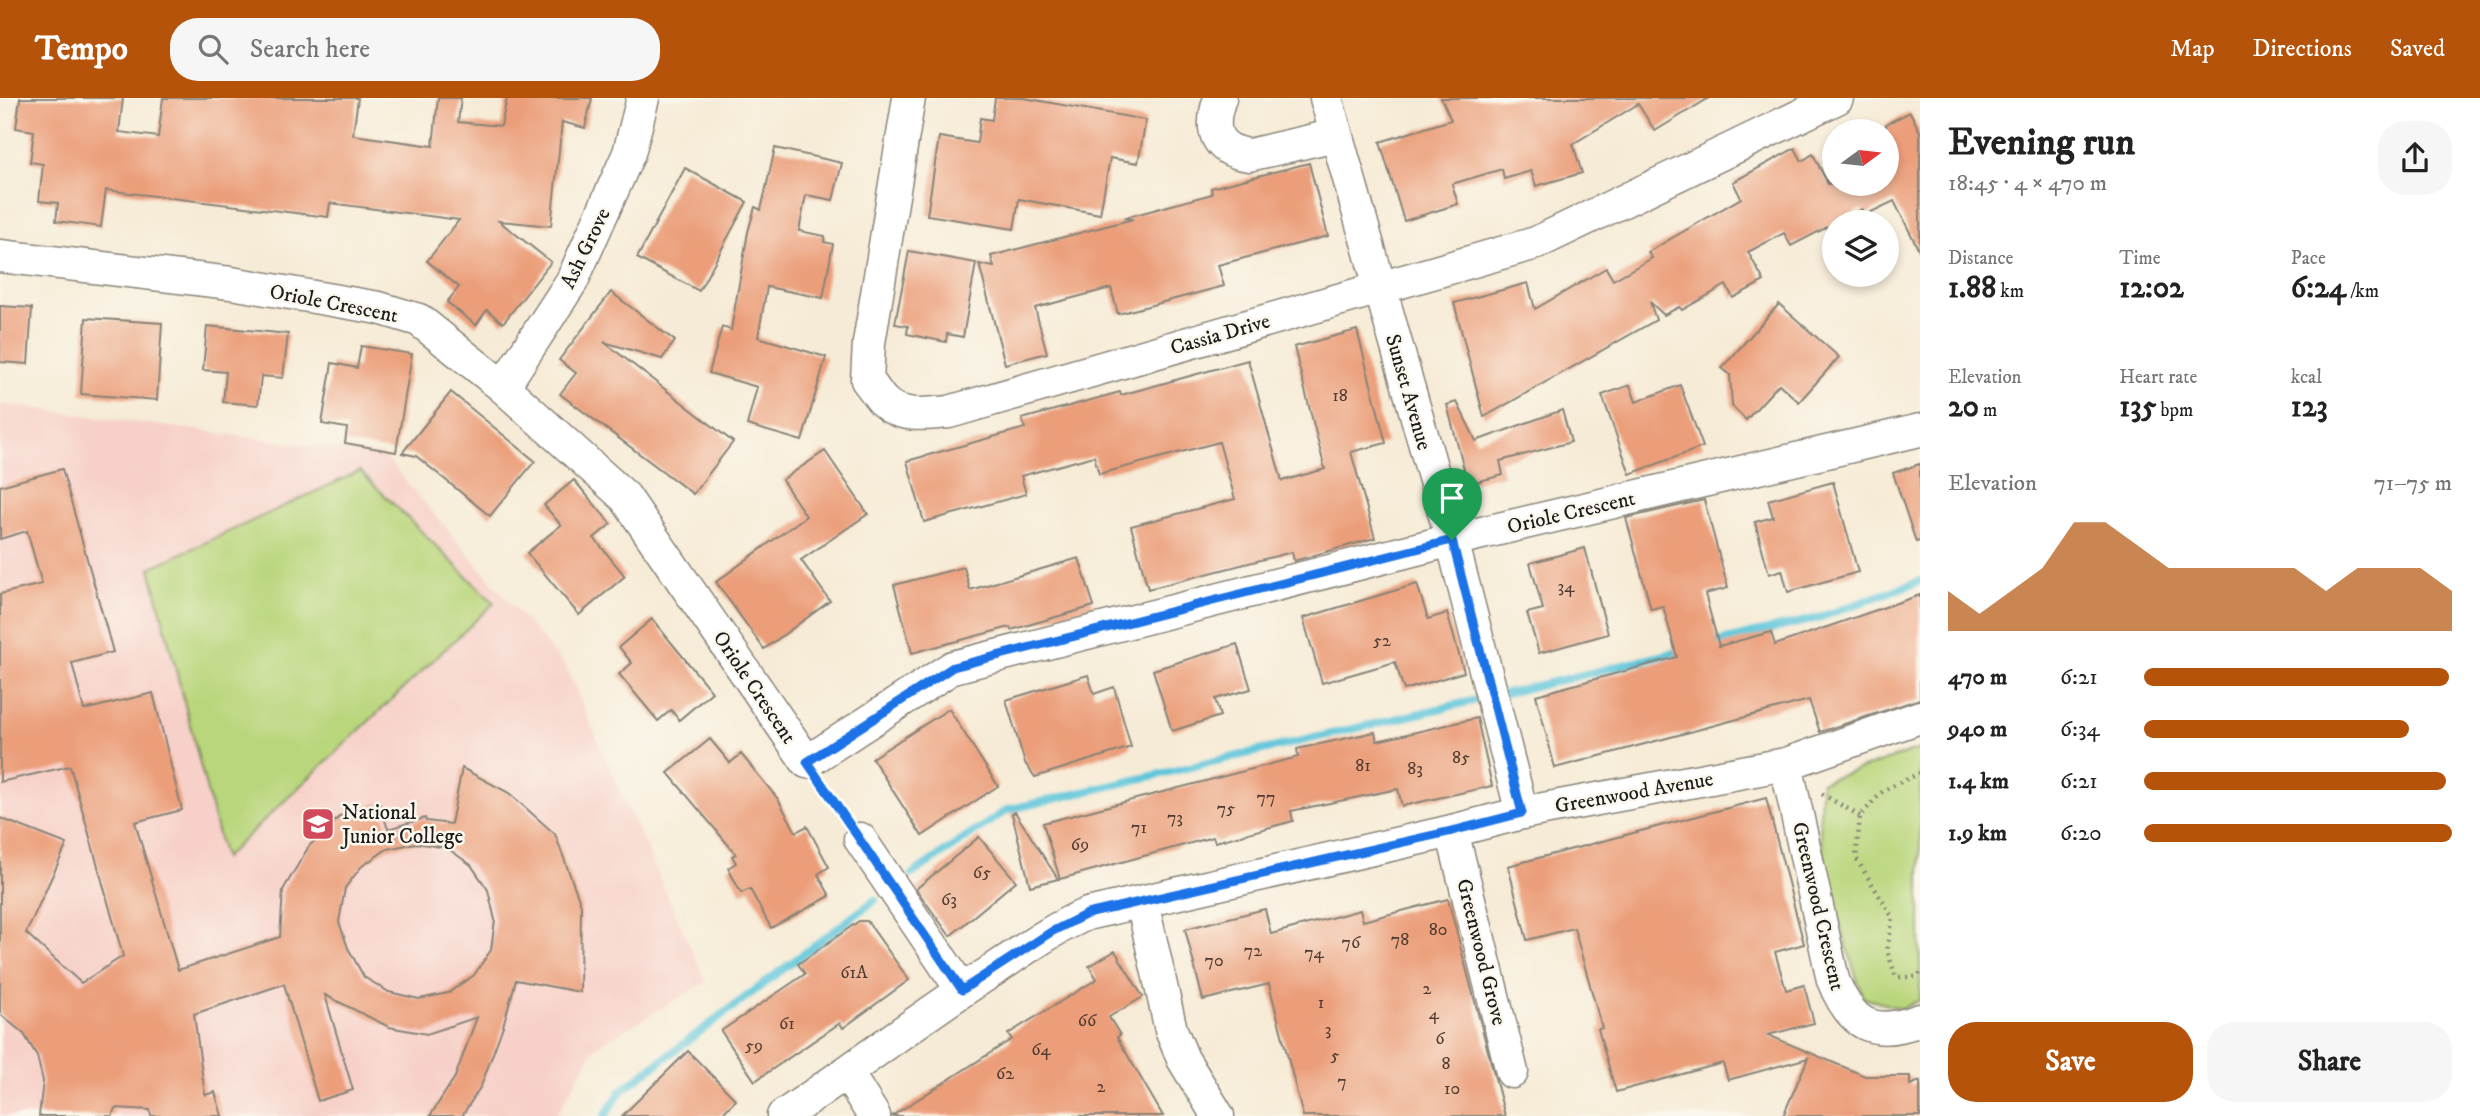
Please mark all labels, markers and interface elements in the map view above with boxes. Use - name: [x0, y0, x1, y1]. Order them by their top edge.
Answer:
- search box: [170, 18, 660, 81]
- text: Tempo: [35, 29, 128, 70]
- icon: search: [194, 30, 232, 68]
- text: Search here: [250, 33, 370, 66]
- text: Map: [2170, 34, 2215, 64]
- text: Directions: [2253, 34, 2352, 64]
- text: Saved: [2390, 34, 2445, 64]
- north arrow: [1822, 119, 1899, 196]
- map controls: [1822, 119, 1899, 287]
- text: Evening run: [1948, 119, 2135, 167]
- button: share: [2378, 121, 2452, 195]
- text: 18:45 · 4 × 470 m: [1948, 169, 2107, 198]
- street label: Ash Grove: [555, 204, 617, 293]
- button: layers: [1822, 210, 1899, 287]
- text: Distance: [1948, 247, 2013, 270]
- text: Time: [2119, 247, 2161, 270]
- text: Pace: [2291, 247, 2326, 270]
- text: 1.88: [1948, 270, 1996, 307]
- text: 12:02: [2119, 270, 2184, 307]
- text: 6:24: [2291, 270, 2346, 307]
- street label: Oriole Crescent: [267, 279, 401, 329]
- text: km: [1996, 280, 2024, 303]
- text: /km: [2346, 280, 2379, 303]
- street label: Cassia Drive: [1167, 308, 1273, 362]
- street label: Sunset Avenue: [1379, 331, 1437, 454]
- text: Elevation: [1948, 366, 2022, 389]
- text: Heart rate: [2119, 366, 2197, 389]
- text: kcal: [2291, 366, 2322, 389]
- house number: 18: [1332, 385, 1348, 407]
- text: 20: [1948, 389, 1979, 426]
- text: 135: [2119, 389, 2156, 426]
- text: 123: [2291, 389, 2328, 426]
- text: m: [1979, 399, 1997, 422]
- text: bpm: [2156, 399, 2193, 422]
- pin: [1422, 468, 1482, 540]
- text: Elevation: [1948, 469, 2037, 498]
- text: 71–75 m: [2374, 469, 2452, 498]
- icon: arrive: [1433, 479, 1471, 517]
- street label: Oriole Crescent: [1505, 486, 1638, 540]
- house number: 34: [1557, 576, 1575, 598]
- street label: Oriole Crescent: [707, 626, 802, 749]
- house number: 52: [1373, 630, 1391, 652]
- text: 470 m: [1948, 663, 2007, 692]
- text: 6:21: [2060, 663, 2098, 692]
- text: 940 m: [1948, 715, 2007, 744]
- text: 6:34: [2060, 715, 2100, 744]
- house number: 85: [1452, 747, 1470, 769]
- house number: 81: [1355, 755, 1371, 777]
- house number: 83: [1407, 758, 1423, 780]
- street label: Greenwood Avenue: [1553, 766, 1716, 820]
- text: 1.4 km: [1948, 767, 2009, 796]
- text: 6:21: [2060, 767, 2098, 796]
- house number: 77: [1257, 787, 1275, 809]
- house number: 75: [1217, 798, 1235, 820]
- place label: National Junior College: [340, 800, 464, 850]
- school or university icon: National Junior College: [299, 805, 337, 843]
- house number: 73: [1167, 807, 1183, 829]
- house number: 71: [1131, 817, 1147, 839]
- street label: Greenwood Crescent: [1786, 819, 1850, 993]
- text: 1.9 km: [1948, 819, 2007, 848]
- text: 6:20: [2060, 819, 2102, 848]
- house number: 69: [1071, 834, 1089, 856]
- house number: 65: [973, 862, 991, 884]
- street label: Greenwood Grove: [1450, 876, 1512, 1029]
- house number: 63: [941, 889, 957, 911]
- house number: 80: [1429, 919, 1447, 941]
- house number: 78: [1391, 929, 1409, 951]
- house number: 76: [1342, 932, 1361, 954]
- house number: 72: [1244, 940, 1262, 962]
- house number: 74: [1304, 942, 1324, 964]
- house number: 70: [1204, 950, 1224, 972]
- house number: 61A: [840, 962, 868, 984]
- house number: 2: [1423, 978, 1432, 1000]
- house number: 1: [1318, 992, 1324, 1014]
- house number: 4: [1429, 1003, 1440, 1025]
- house number: 66: [1078, 1010, 1097, 1032]
- house number: 61: [779, 1013, 795, 1035]
- house number: 3: [1325, 1019, 1331, 1041]
- button: Save: [1948, 1022, 2193, 1102]
- button: Share: [2207, 1022, 2452, 1102]
- house number: 6: [1435, 1028, 1445, 1050]
- house number: 59: [745, 1035, 763, 1057]
- house number: 64: [1031, 1039, 1052, 1061]
- house number: 5: [1331, 1045, 1340, 1067]
- house number: 8: [1441, 1053, 1451, 1075]
- house number: 62: [996, 1063, 1014, 1085]
- house number: 7: [1337, 1071, 1347, 1093]
- house number: 2: [1097, 1076, 1106, 1098]
- house number: 10: [1444, 1078, 1460, 1100]

